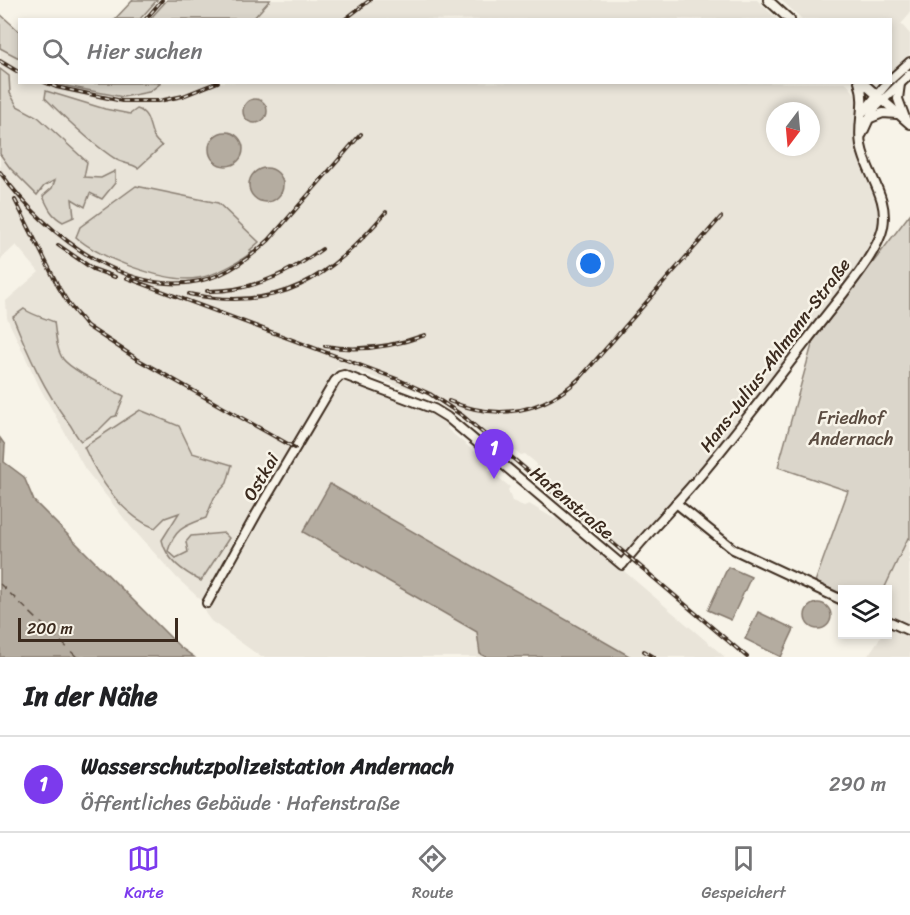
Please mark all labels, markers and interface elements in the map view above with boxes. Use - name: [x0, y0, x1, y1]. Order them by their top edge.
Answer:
- search box: [18, 18, 892, 84]
- text: Hier suchen: [87, 32, 202, 71]
- icon: search: [39, 35, 72, 68]
- north arrow: [766, 102, 820, 156]
- your location: [576, 249, 605, 278]
- street label: Hans-Julius-Ahlmann-Straße: [691, 251, 859, 459]
- park label: Friedhof Andernach: [808, 402, 893, 455]
- pin: 1: [474, 430, 514, 479]
- street label: Ostkai: [234, 446, 288, 507]
- street label: Hafenstraße: [523, 458, 621, 548]
- map controls: [838, 585, 892, 639]
- button: layers: [838, 585, 892, 639]
- text: 200 m: [27, 614, 73, 643]
- scale bar: [18, 615, 178, 642]
- text: In der Nähe: [24, 673, 158, 719]
- text: Wasserschutzpolizeistation Andernach: [81, 747, 454, 786]
- text: 1: [39, 767, 48, 802]
- text: 290 m: [829, 767, 886, 802]
- text: Öffentliches Gebäude · Hafenstraße: [81, 786, 400, 821]
- tab: Karte: [124, 842, 164, 907]
- tab: Route: [412, 842, 453, 907]
- tab: Gespeichert: [702, 842, 786, 907]

